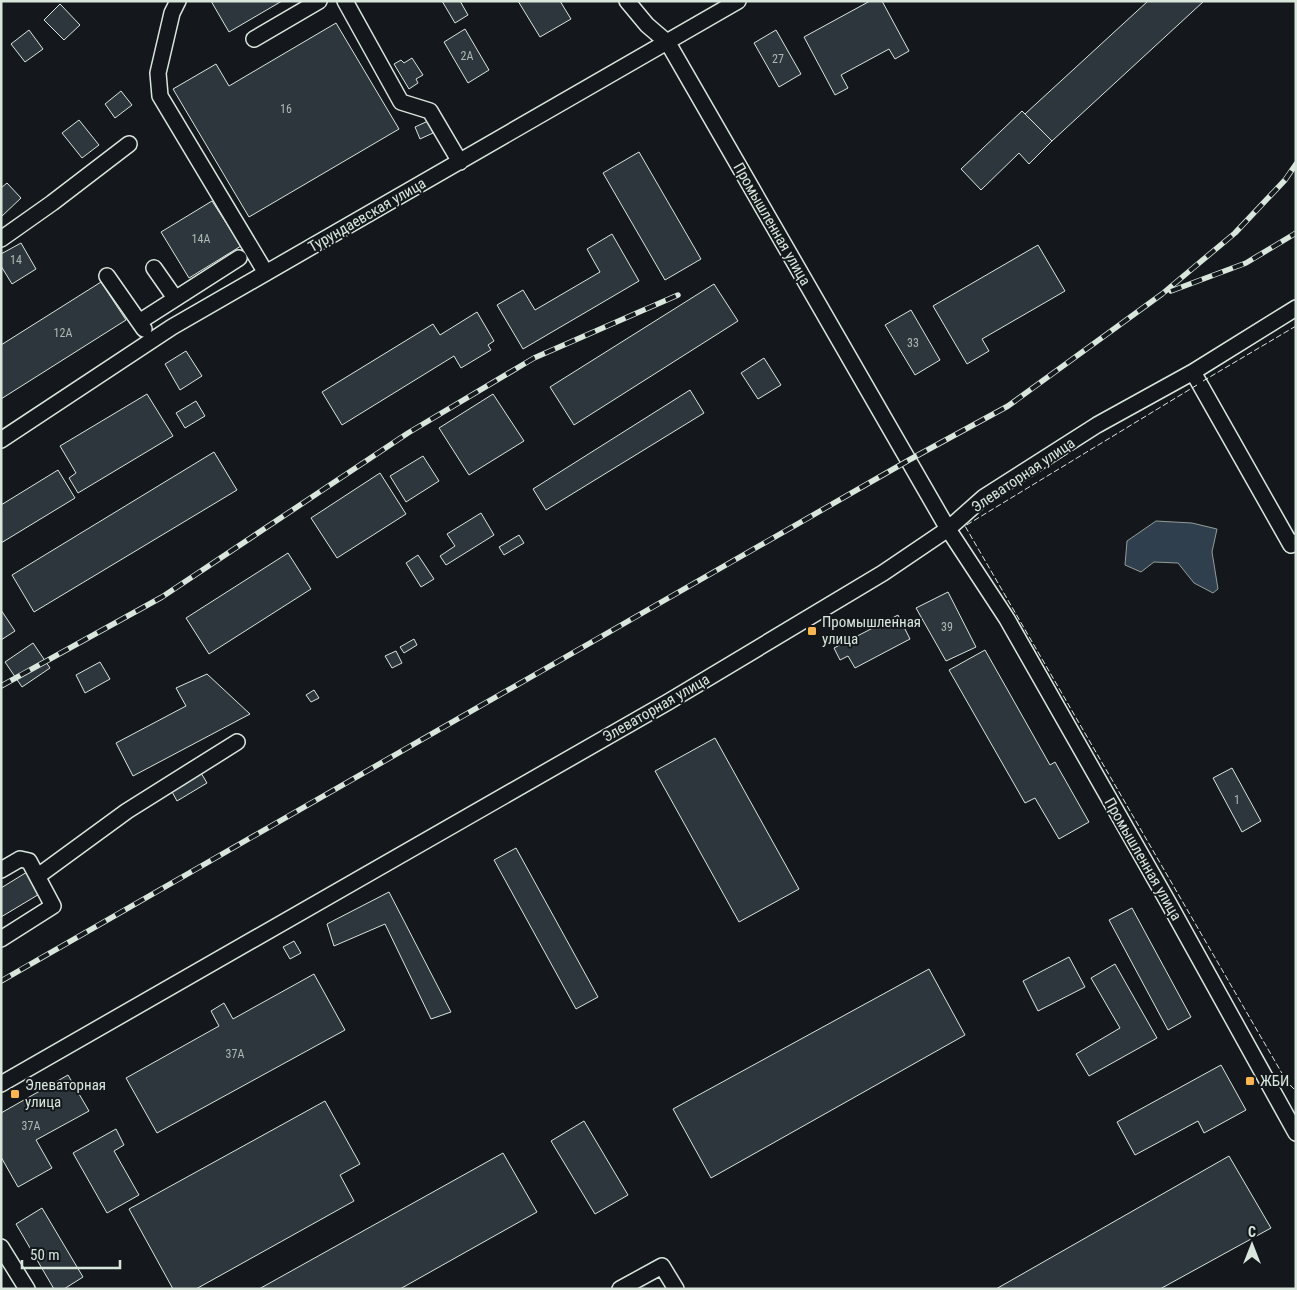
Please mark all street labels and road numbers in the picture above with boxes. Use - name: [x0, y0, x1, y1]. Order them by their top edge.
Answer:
- street label: Промышленная улица: [730, 159, 814, 289]
- street label: Турундаевская улица: [305, 174, 429, 256]
- street label: Элеваторная улица: [968, 434, 1078, 516]
- street label: Элеваторная улица: [599, 670, 713, 746]
- street label: Промышленная улица: [1101, 794, 1185, 924]

